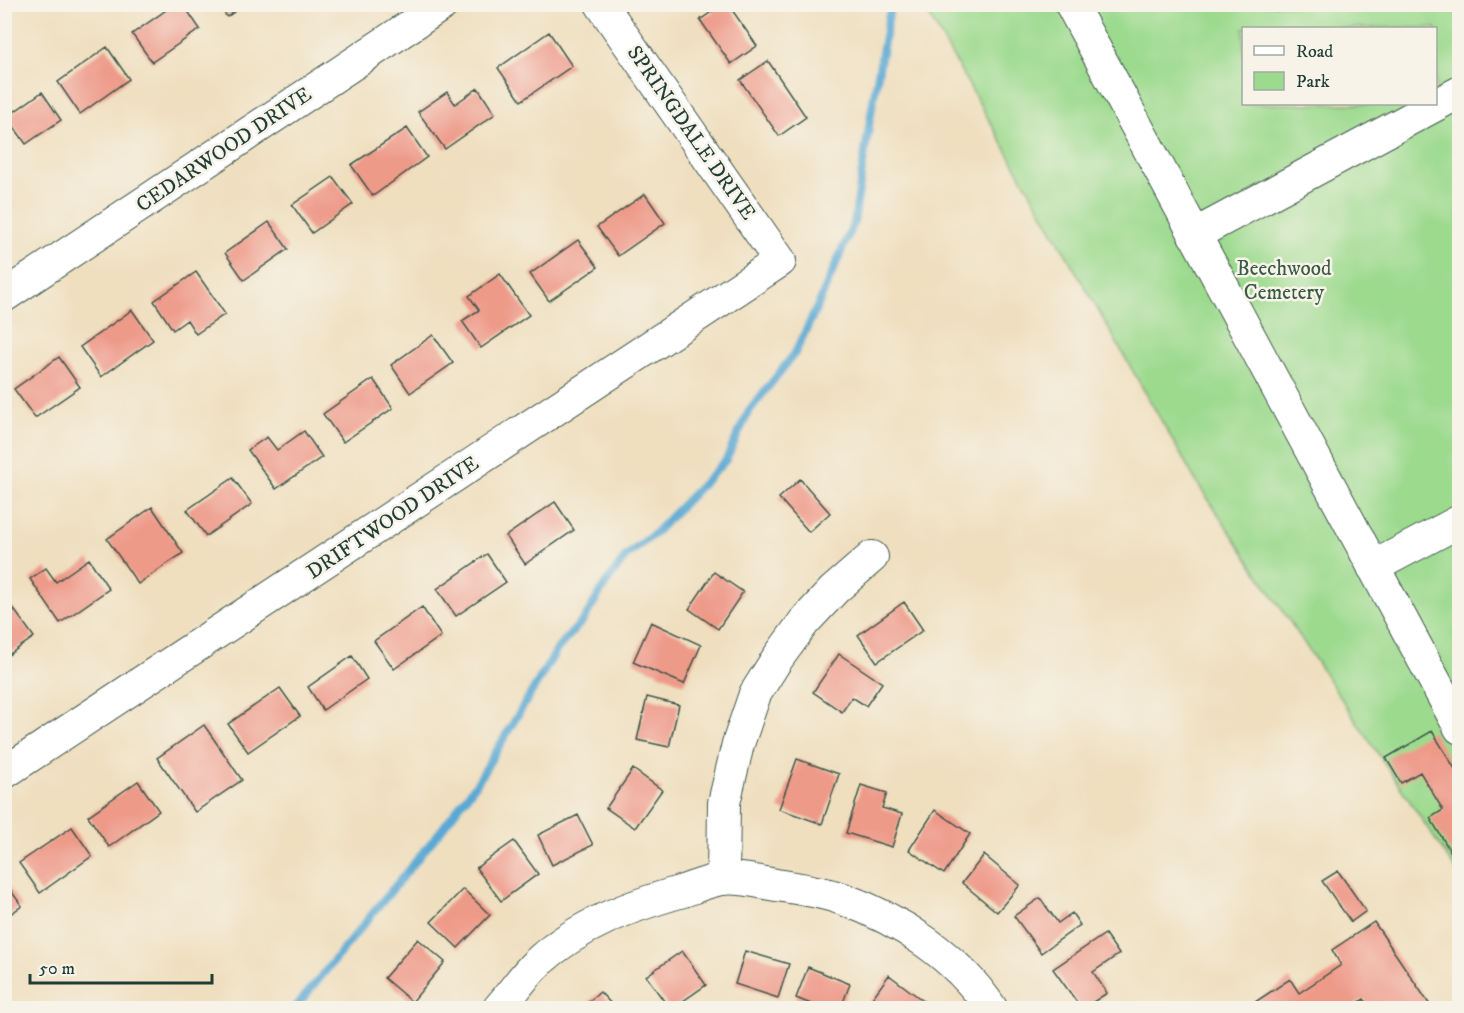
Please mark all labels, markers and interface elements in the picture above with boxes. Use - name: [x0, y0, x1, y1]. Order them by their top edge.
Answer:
- legend: [1242, 27, 1437, 105]
- street label: SPRINGDALE DRIVE: [621, 41, 761, 225]
- text: Road: [1296, 41, 1333, 63]
- text: Park: [1296, 71, 1330, 93]
- street label: CEDARWOOD DRIVE: [131, 82, 317, 218]
- park label: Beechwood Cemetery: [1237, 256, 1332, 306]
- street label: DRIFTWOOD DRIVE: [302, 451, 484, 585]
- scale bar: [30, 947, 212, 985]
- text: 50 m: [39, 958, 75, 980]

